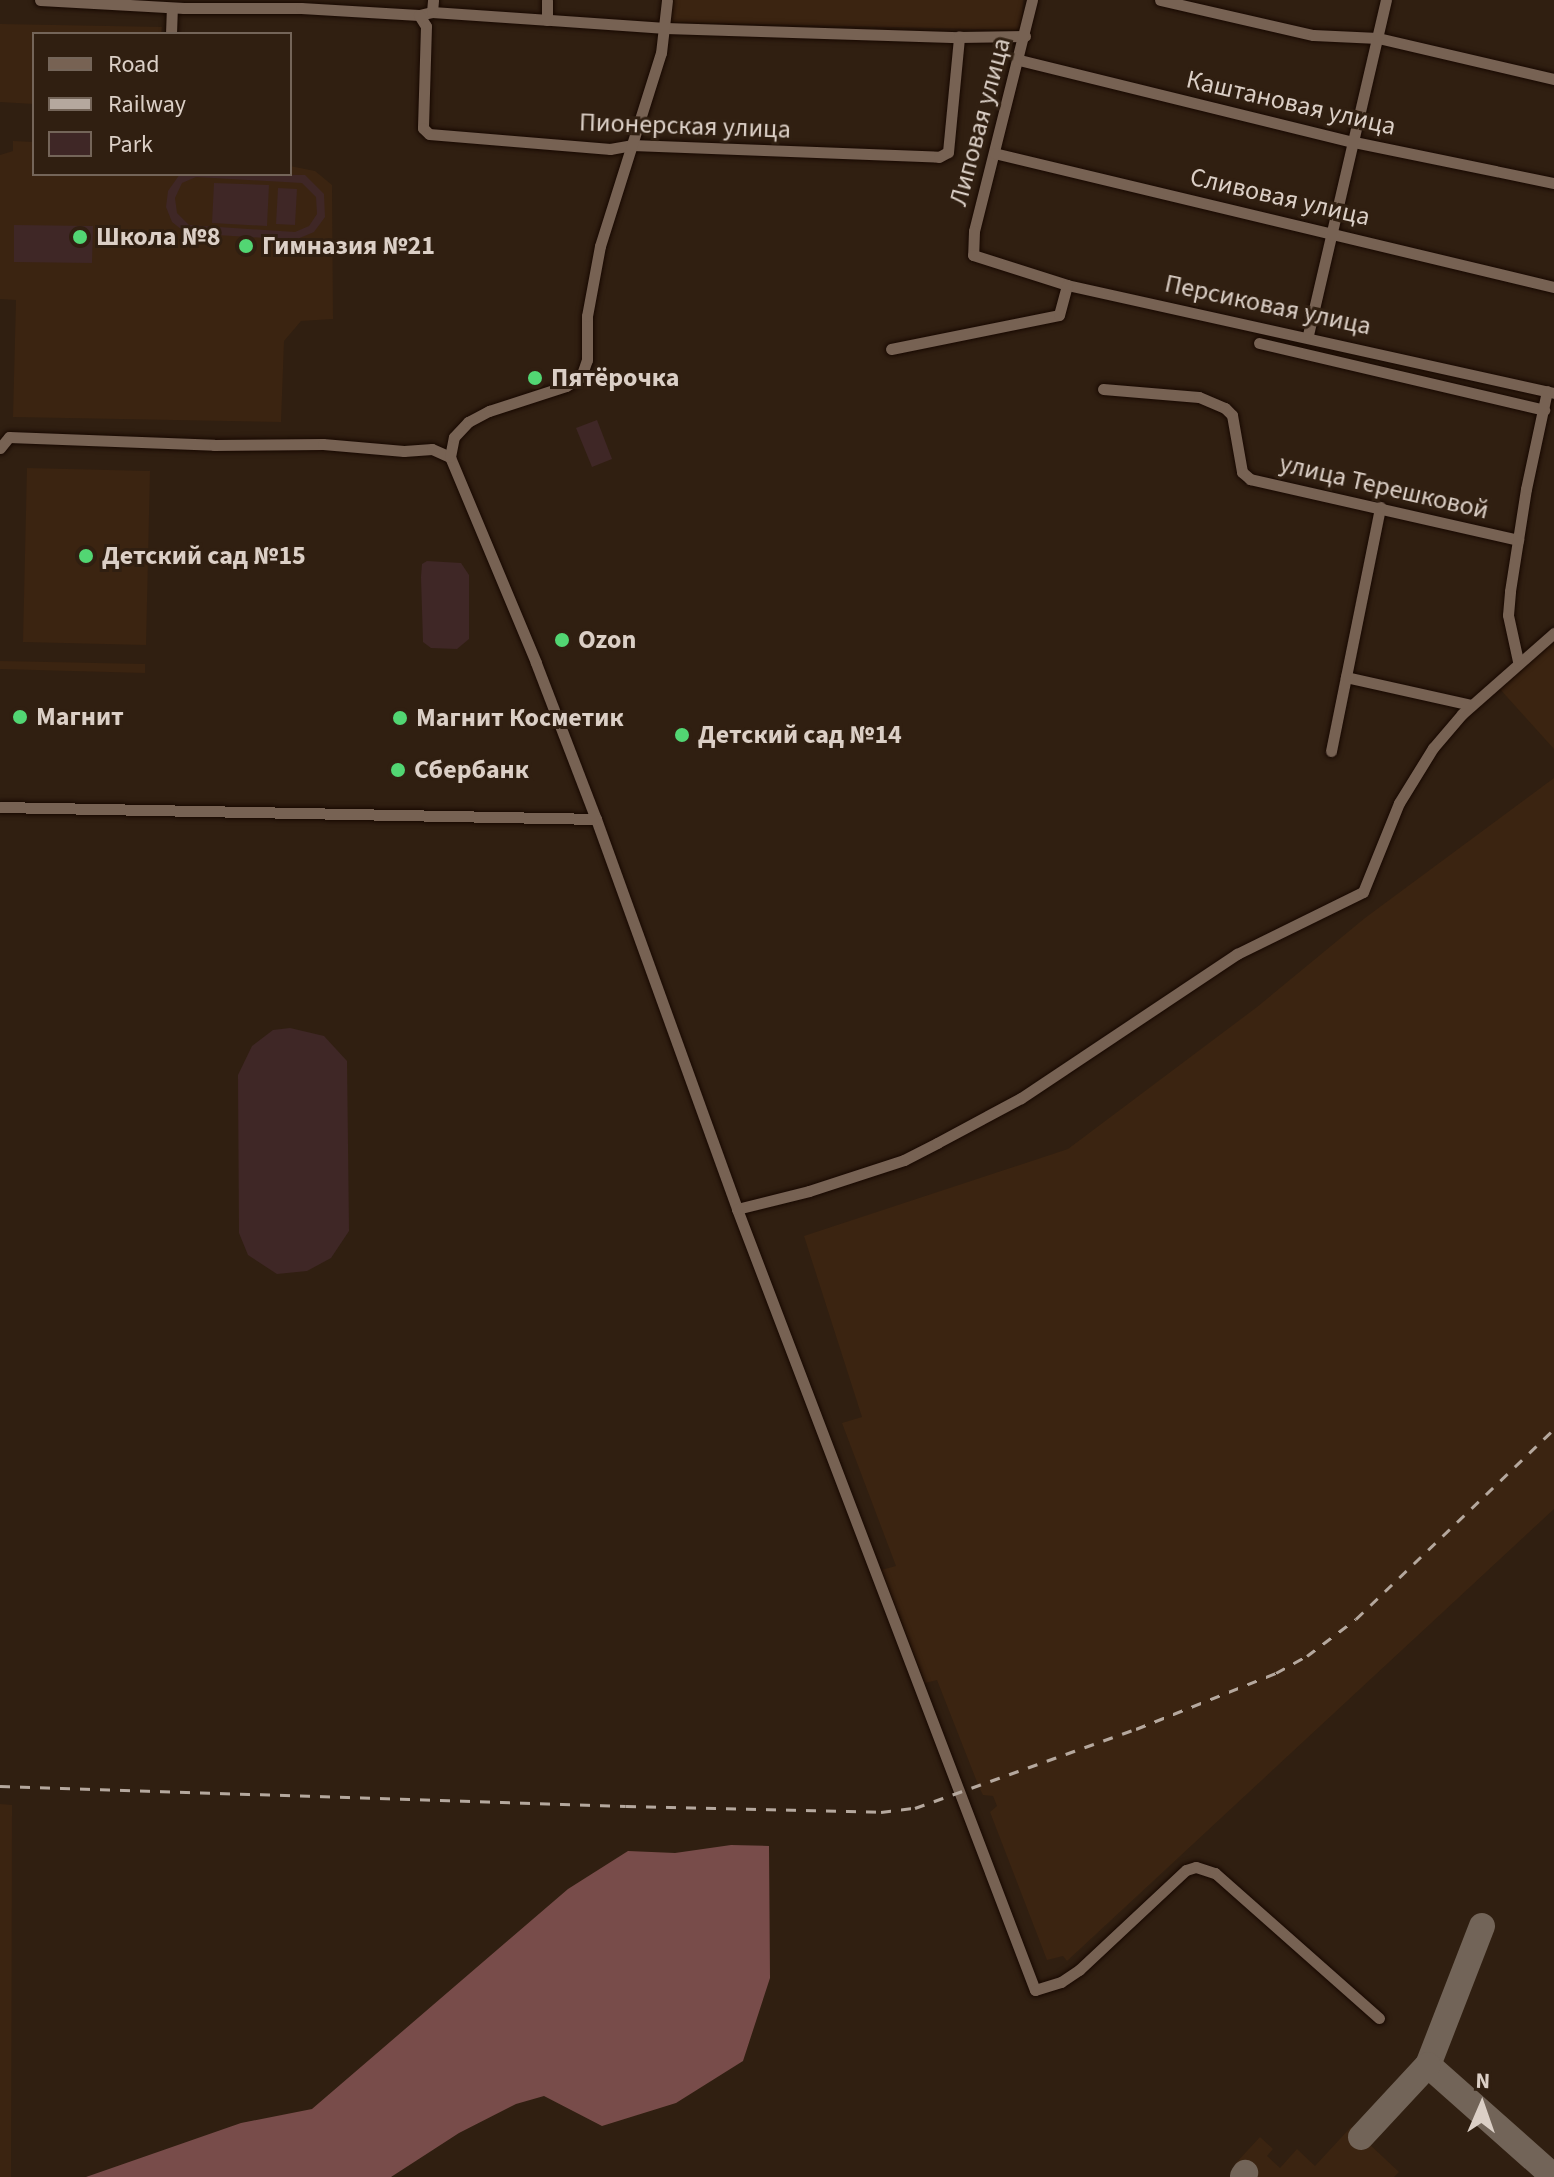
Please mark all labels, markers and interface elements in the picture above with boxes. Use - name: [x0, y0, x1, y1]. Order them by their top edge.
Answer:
- legend: [32, 32, 292, 176]
- street label: Липовая улица: [943, 35, 1017, 209]
- text: Road: [108, 47, 160, 82]
- street label: Каштановая улица: [1183, 64, 1399, 142]
- text: Railway: [108, 87, 186, 122]
- street label: Пионерская улица: [579, 107, 791, 145]
- text: Park: [108, 127, 153, 162]
- street label: Сливовая улица: [1187, 161, 1373, 233]
- place label: Школа №8: [96, 221, 220, 253]
- marker: Школа №8: [71, 228, 89, 246]
- place label: Гимназия №21: [262, 230, 435, 262]
- marker: Гимназия №21: [237, 237, 255, 255]
- street label: Персиковая улица: [1162, 268, 1374, 342]
- place label: Пятёрочка: [551, 362, 680, 394]
- marker: Пятёрочка: [526, 369, 544, 387]
- street label: улица Терешковой: [1276, 448, 1492, 526]
- place label: Детский сад №15: [102, 540, 306, 572]
- marker: Детский сад №15: [77, 547, 95, 565]
- place label: Ozon: [578, 624, 636, 656]
- marker: Ozon: [553, 631, 571, 649]
- place label: Магнит: [36, 701, 124, 733]
- place label: Магнит Косметик: [416, 702, 624, 734]
- marker: Магнит: [11, 708, 29, 726]
- marker: Магнит Косметик: [391, 709, 409, 727]
- place label: Детский сад №14: [698, 719, 902, 751]
- marker: Детский сад №14: [673, 726, 691, 744]
- place label: Сбербанк: [414, 754, 529, 786]
- marker: Сбербанк: [389, 761, 407, 779]
- north arrow: [1442, 2065, 1522, 2145]
- text: N: [1475, 2065, 1491, 2097]

